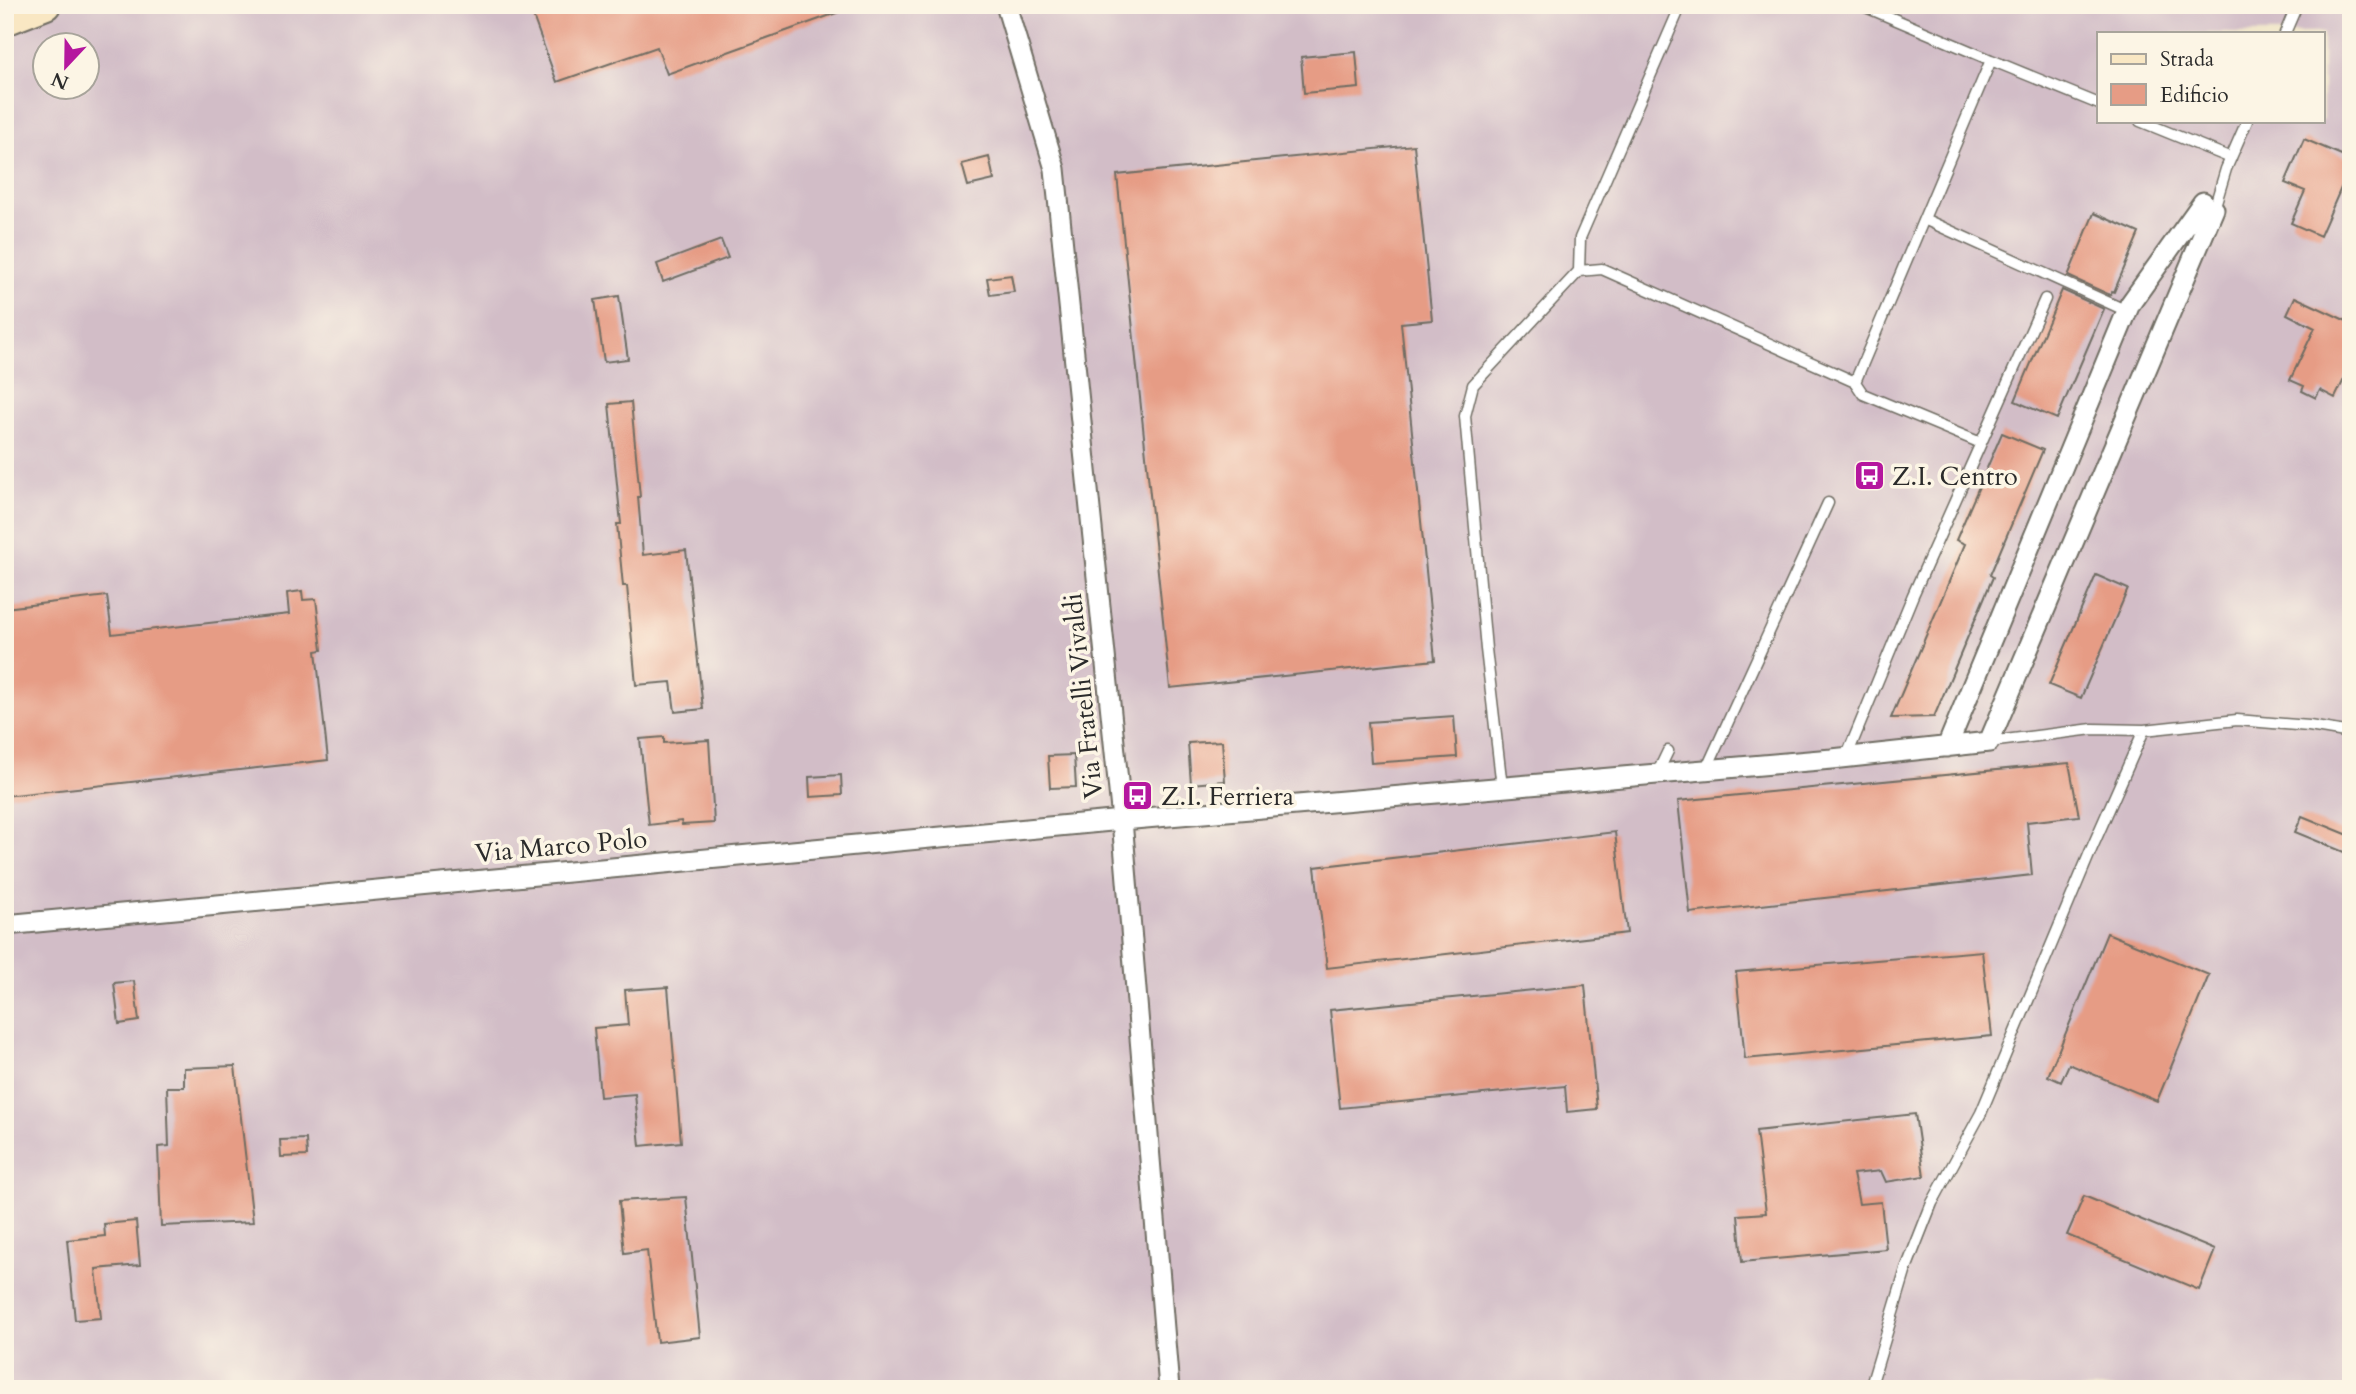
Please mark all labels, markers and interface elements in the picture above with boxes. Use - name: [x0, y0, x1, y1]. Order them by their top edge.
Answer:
- north arrow: [32, 32, 102, 102]
- legend: [2097, 32, 2324, 122]
- text: Strada: [2160, 45, 2214, 74]
- text: N: [47, 66, 73, 96]
- text: Edificio: [2160, 81, 2229, 110]
- bus stop icon: Z.I. Centro: [1852, 459, 1886, 493]
- place label: Z.I. Centro: [1892, 459, 2018, 494]
- street label: Via Fratelli Vivaldi: [1055, 592, 1111, 800]
- bus stop icon: Z.I. Ferriera: [1121, 779, 1155, 813]
- place label: Z.I. Ferriera: [1161, 779, 1294, 814]
- street label: Via Marco Polo: [473, 821, 649, 871]

